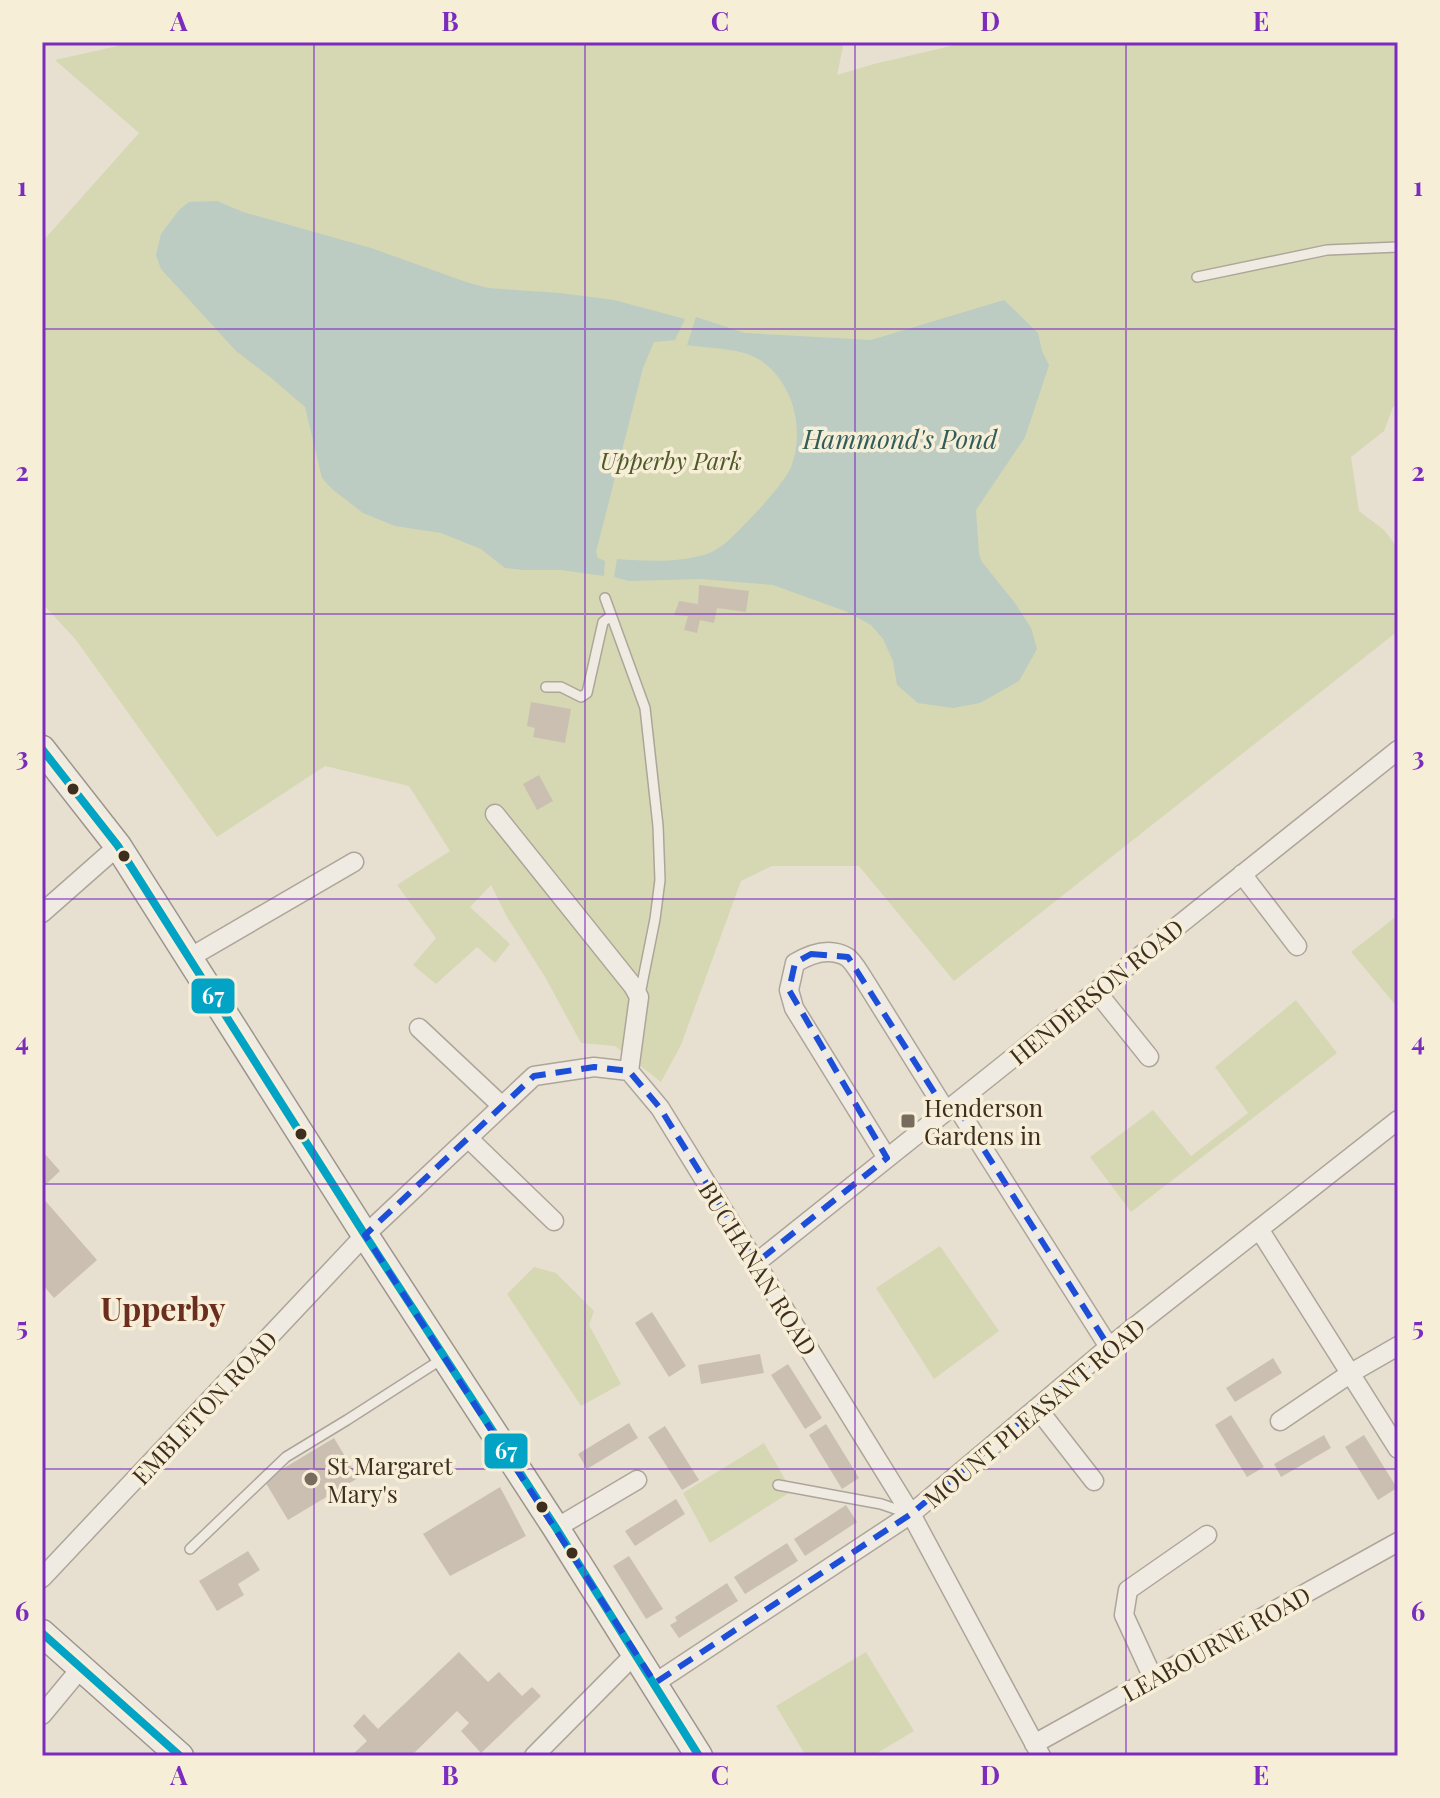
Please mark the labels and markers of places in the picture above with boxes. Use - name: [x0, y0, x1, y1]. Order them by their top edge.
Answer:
- unlabelled marker: [65, 781, 81, 797]
- unlabelled marker: [116, 848, 132, 864]
- place label: Henderson Gardens in: [924, 1091, 1043, 1151]
- marker: Henderson Gardens in: [899, 1112, 917, 1130]
- unlabelled marker: [293, 1126, 309, 1142]
- place label: St Margaret Mary's: [327, 1449, 453, 1509]
- marker: St Margaret Mary's: [302, 1470, 320, 1488]
- unlabelled marker: [534, 1499, 550, 1515]
- unlabelled marker: [564, 1545, 580, 1561]

